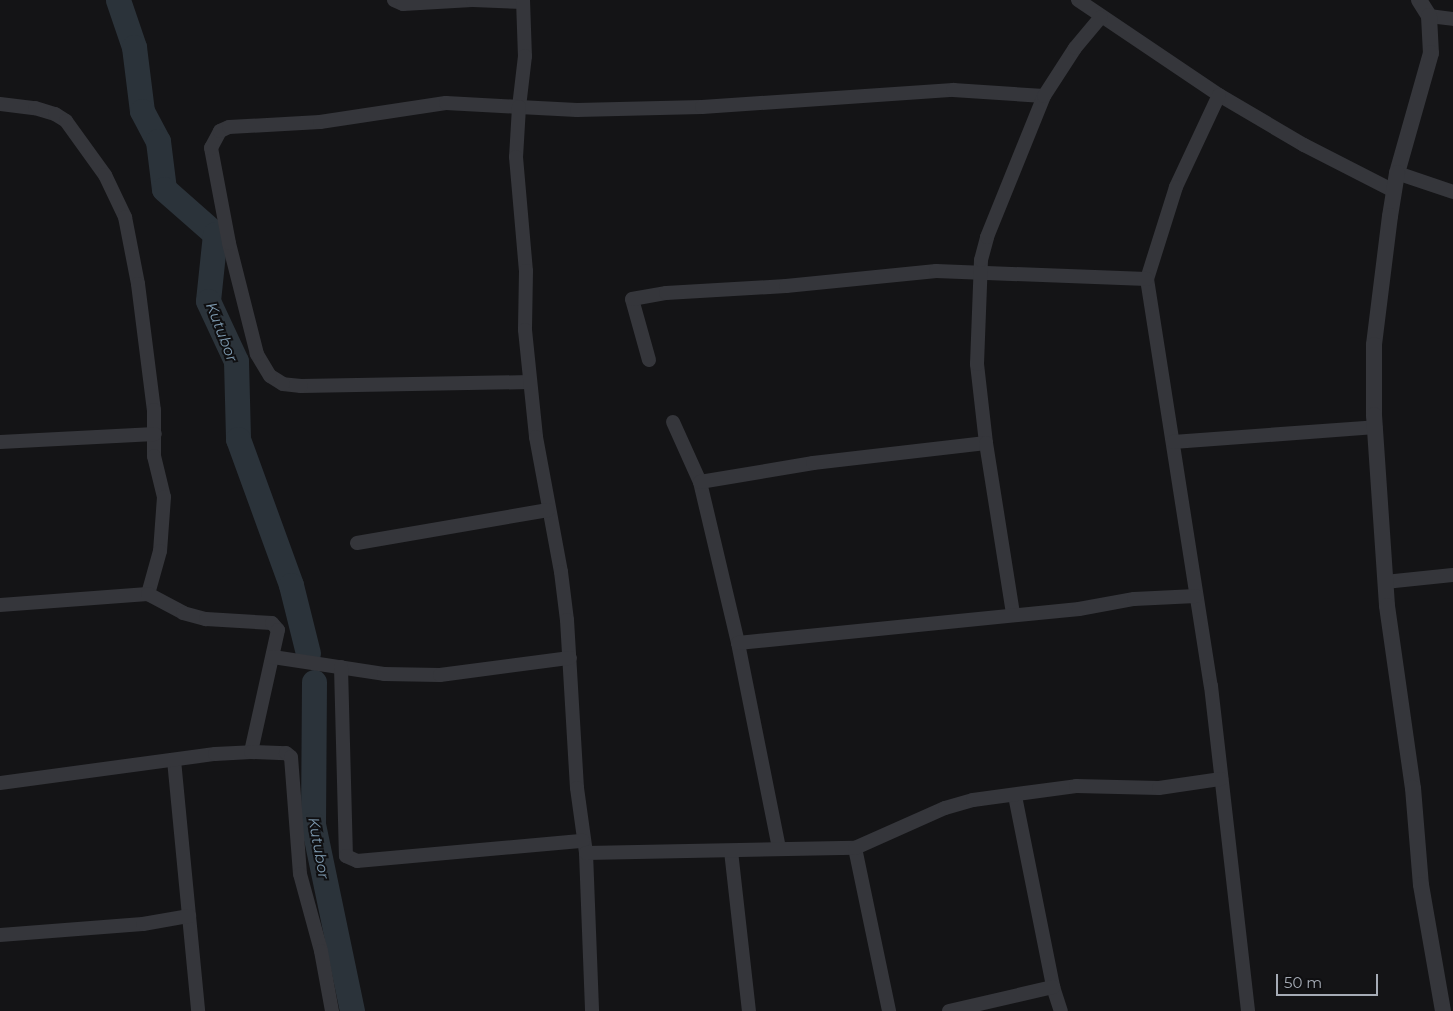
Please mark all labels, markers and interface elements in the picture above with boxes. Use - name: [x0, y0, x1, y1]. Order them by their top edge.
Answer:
- water label: Kutubor: [202, 300, 242, 364]
- water label: Kutubor: [305, 816, 333, 880]
- scale bar: [1278, 964, 1380, 996]
- text: 50 m: [1284, 973, 1322, 992]

